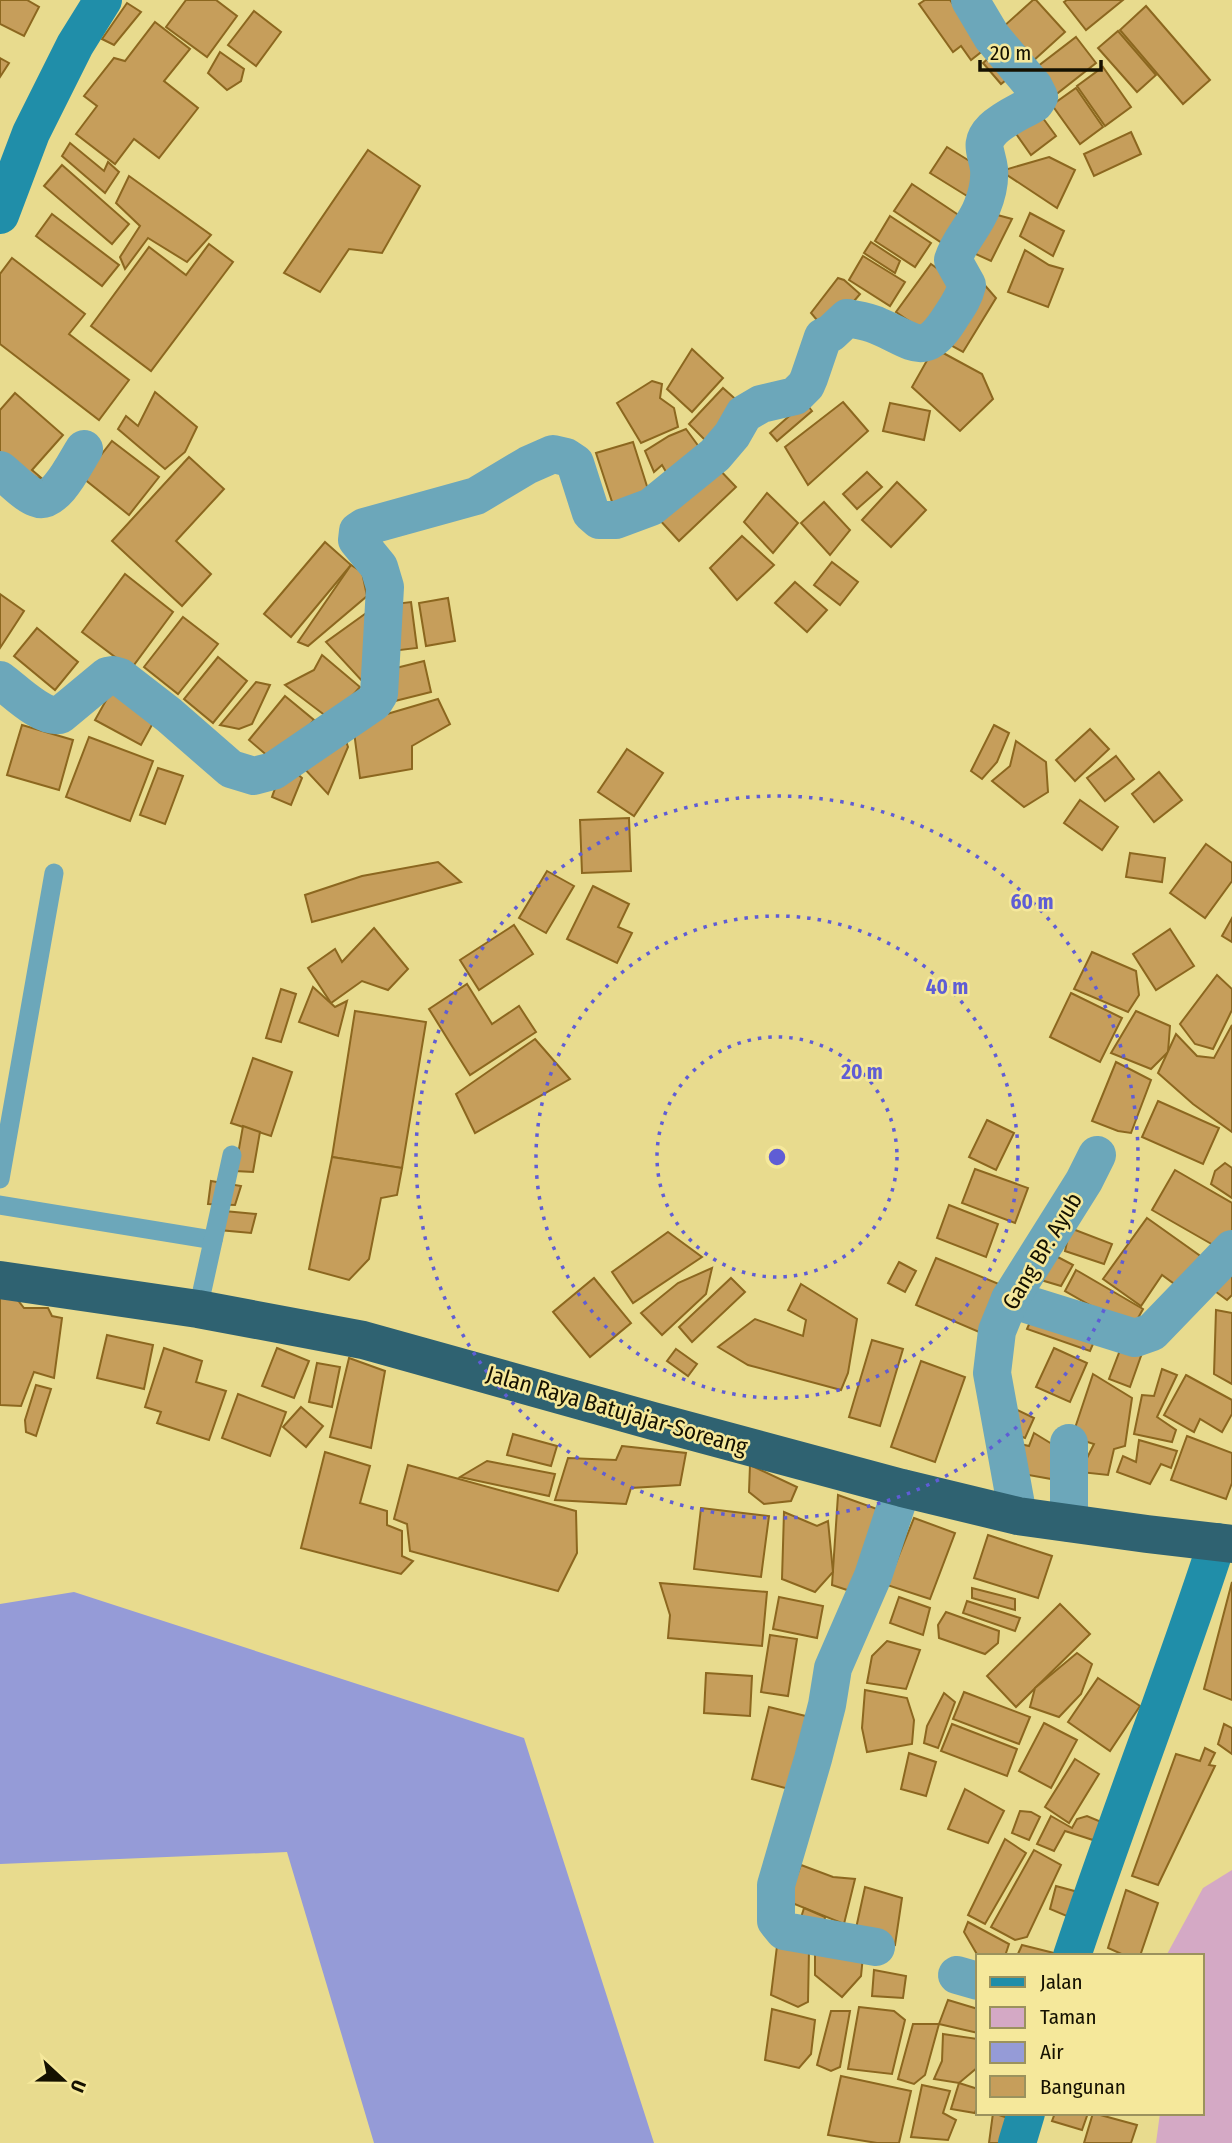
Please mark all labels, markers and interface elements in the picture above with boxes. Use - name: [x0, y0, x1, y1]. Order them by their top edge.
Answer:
- scale bar: [980, 28, 1101, 72]
- text: 20 m: [990, 40, 1031, 66]
- text: 60 m: [1011, 889, 1053, 915]
- text: 40 m: [926, 974, 968, 1000]
- text: 20 m: [840, 1059, 883, 1085]
- centre of rings: [765, 1145, 789, 1169]
- street label: Gang BP. Ayub: [996, 1187, 1088, 1315]
- street label: Jalan Raya Batujajar-Soreang: [483, 1359, 751, 1461]
- legend: [976, 1954, 1204, 2115]
- text: Jalan: [1040, 1969, 1083, 1995]
- text: Taman: [1040, 2004, 1096, 2030]
- text: Air: [1040, 2039, 1064, 2065]
- north arrow: [28, 2045, 98, 2115]
- text: Bangunan: [1040, 2074, 1126, 2100]
- text: U: [66, 2077, 91, 2096]

